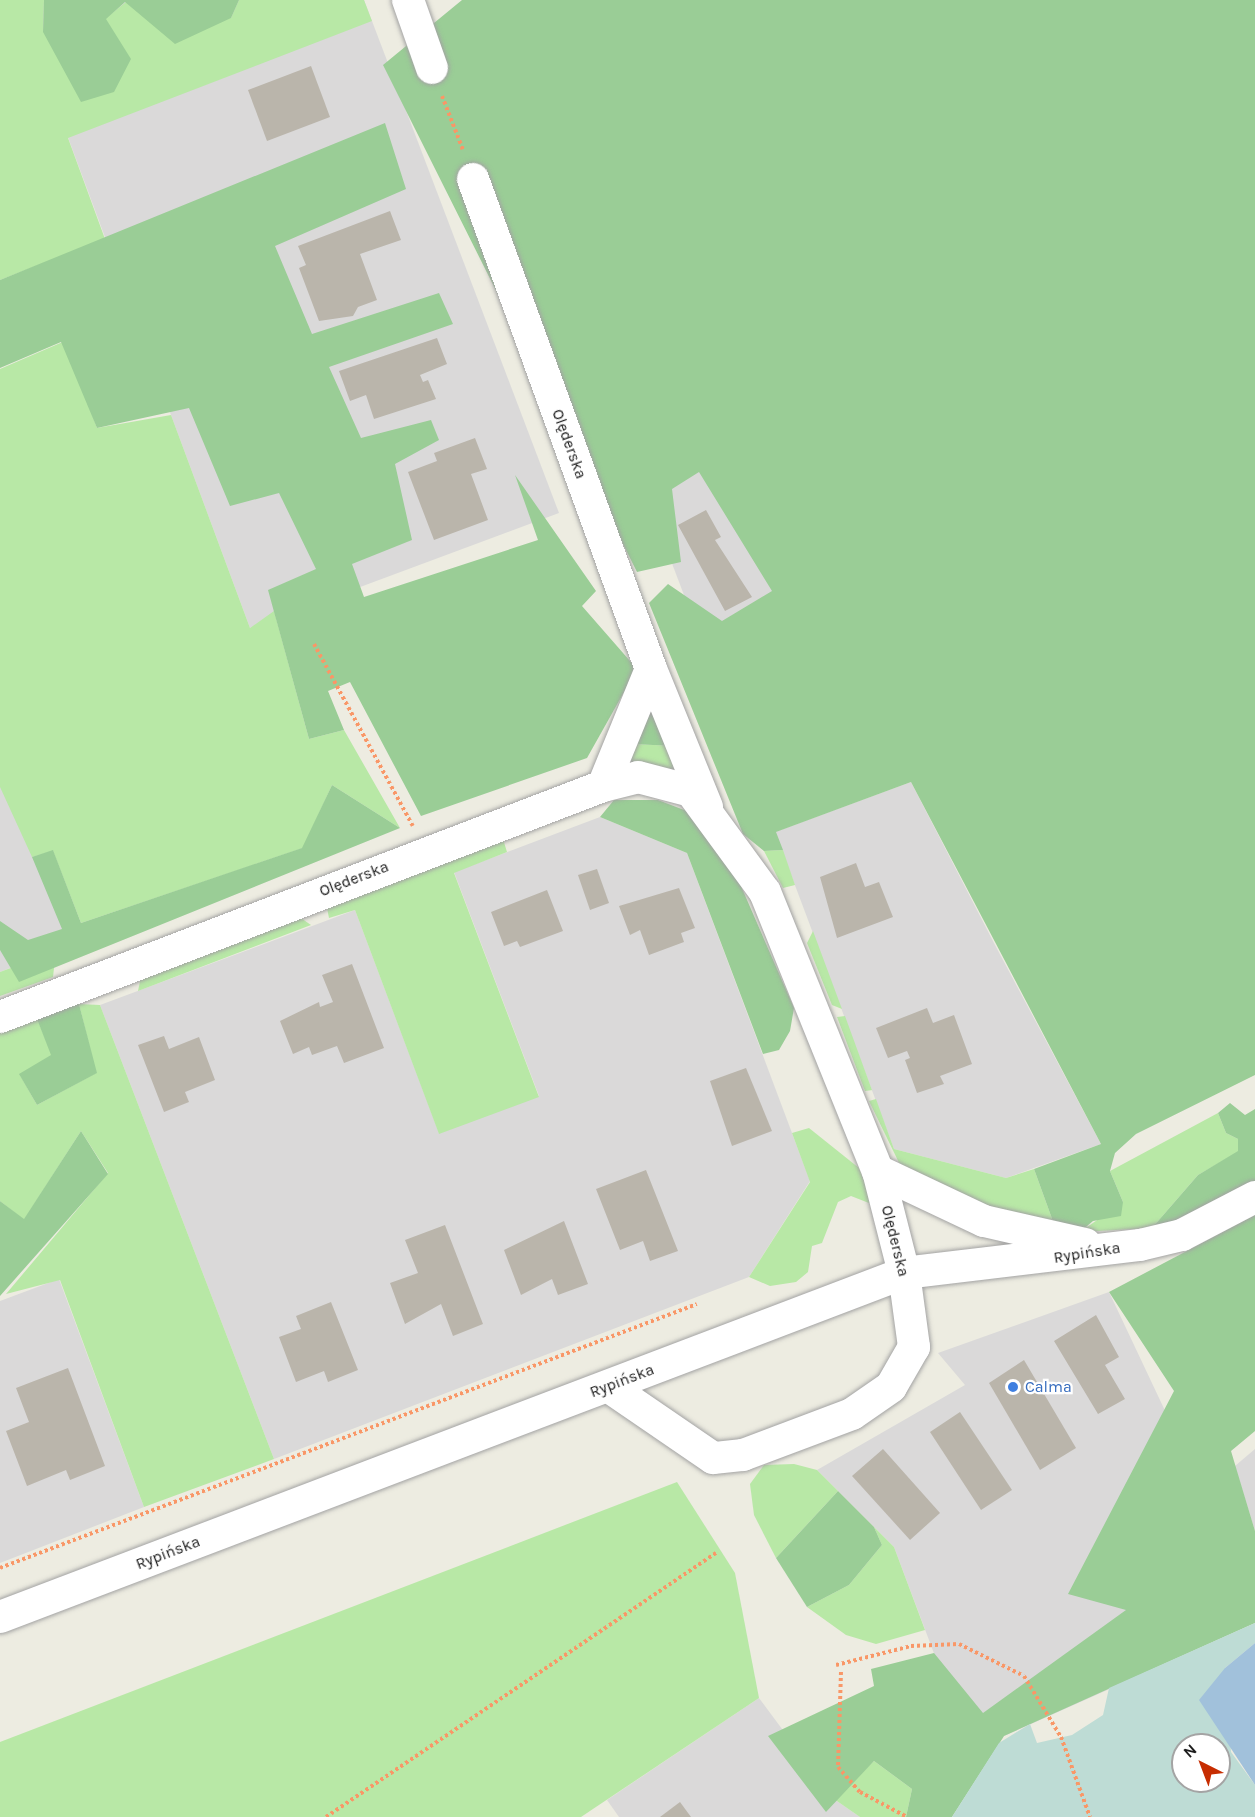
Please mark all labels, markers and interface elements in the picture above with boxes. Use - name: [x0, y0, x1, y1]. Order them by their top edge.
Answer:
- street label: Olęderska: [548, 407, 590, 481]
- street label: Olęderska: [317, 857, 391, 901]
- street label: Olęderska: [877, 1203, 913, 1279]
- street label: Rypińska: [1052, 1238, 1122, 1268]
- street label: Rypińska: [587, 1360, 657, 1402]
- place label: Calma: [1025, 1377, 1072, 1397]
- marker: Calma: [1006, 1380, 1020, 1394]
- street label: Rypińska: [133, 1532, 203, 1574]
- north arrow: [1171, 1733, 1231, 1793]
- text: N: [1179, 1740, 1201, 1762]

